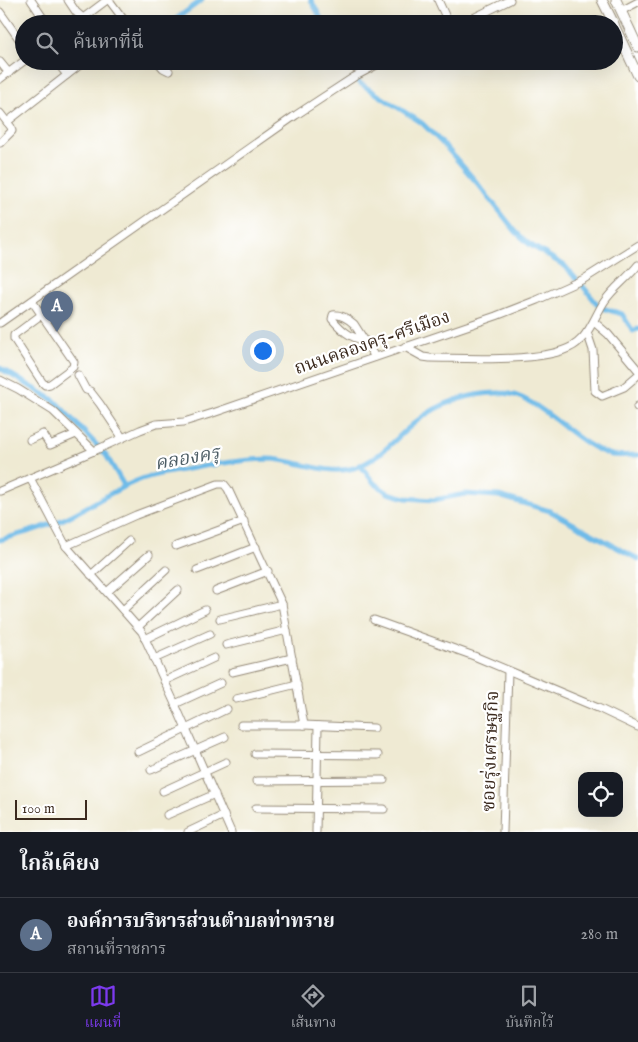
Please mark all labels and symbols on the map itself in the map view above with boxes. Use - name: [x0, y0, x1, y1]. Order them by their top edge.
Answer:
- pin: A: [41, 291, 73, 332]
- street label: ถนนคลองครุ-ศรีเมือง: [292, 306, 453, 381]
- your location: [250, 338, 276, 364]
- water label: คลองครุ: [153, 441, 224, 476]
- street label: ซอยรุ่งเศรษฐกิจ: [478, 690, 505, 812]
- scale bar: [15, 797, 88, 820]

